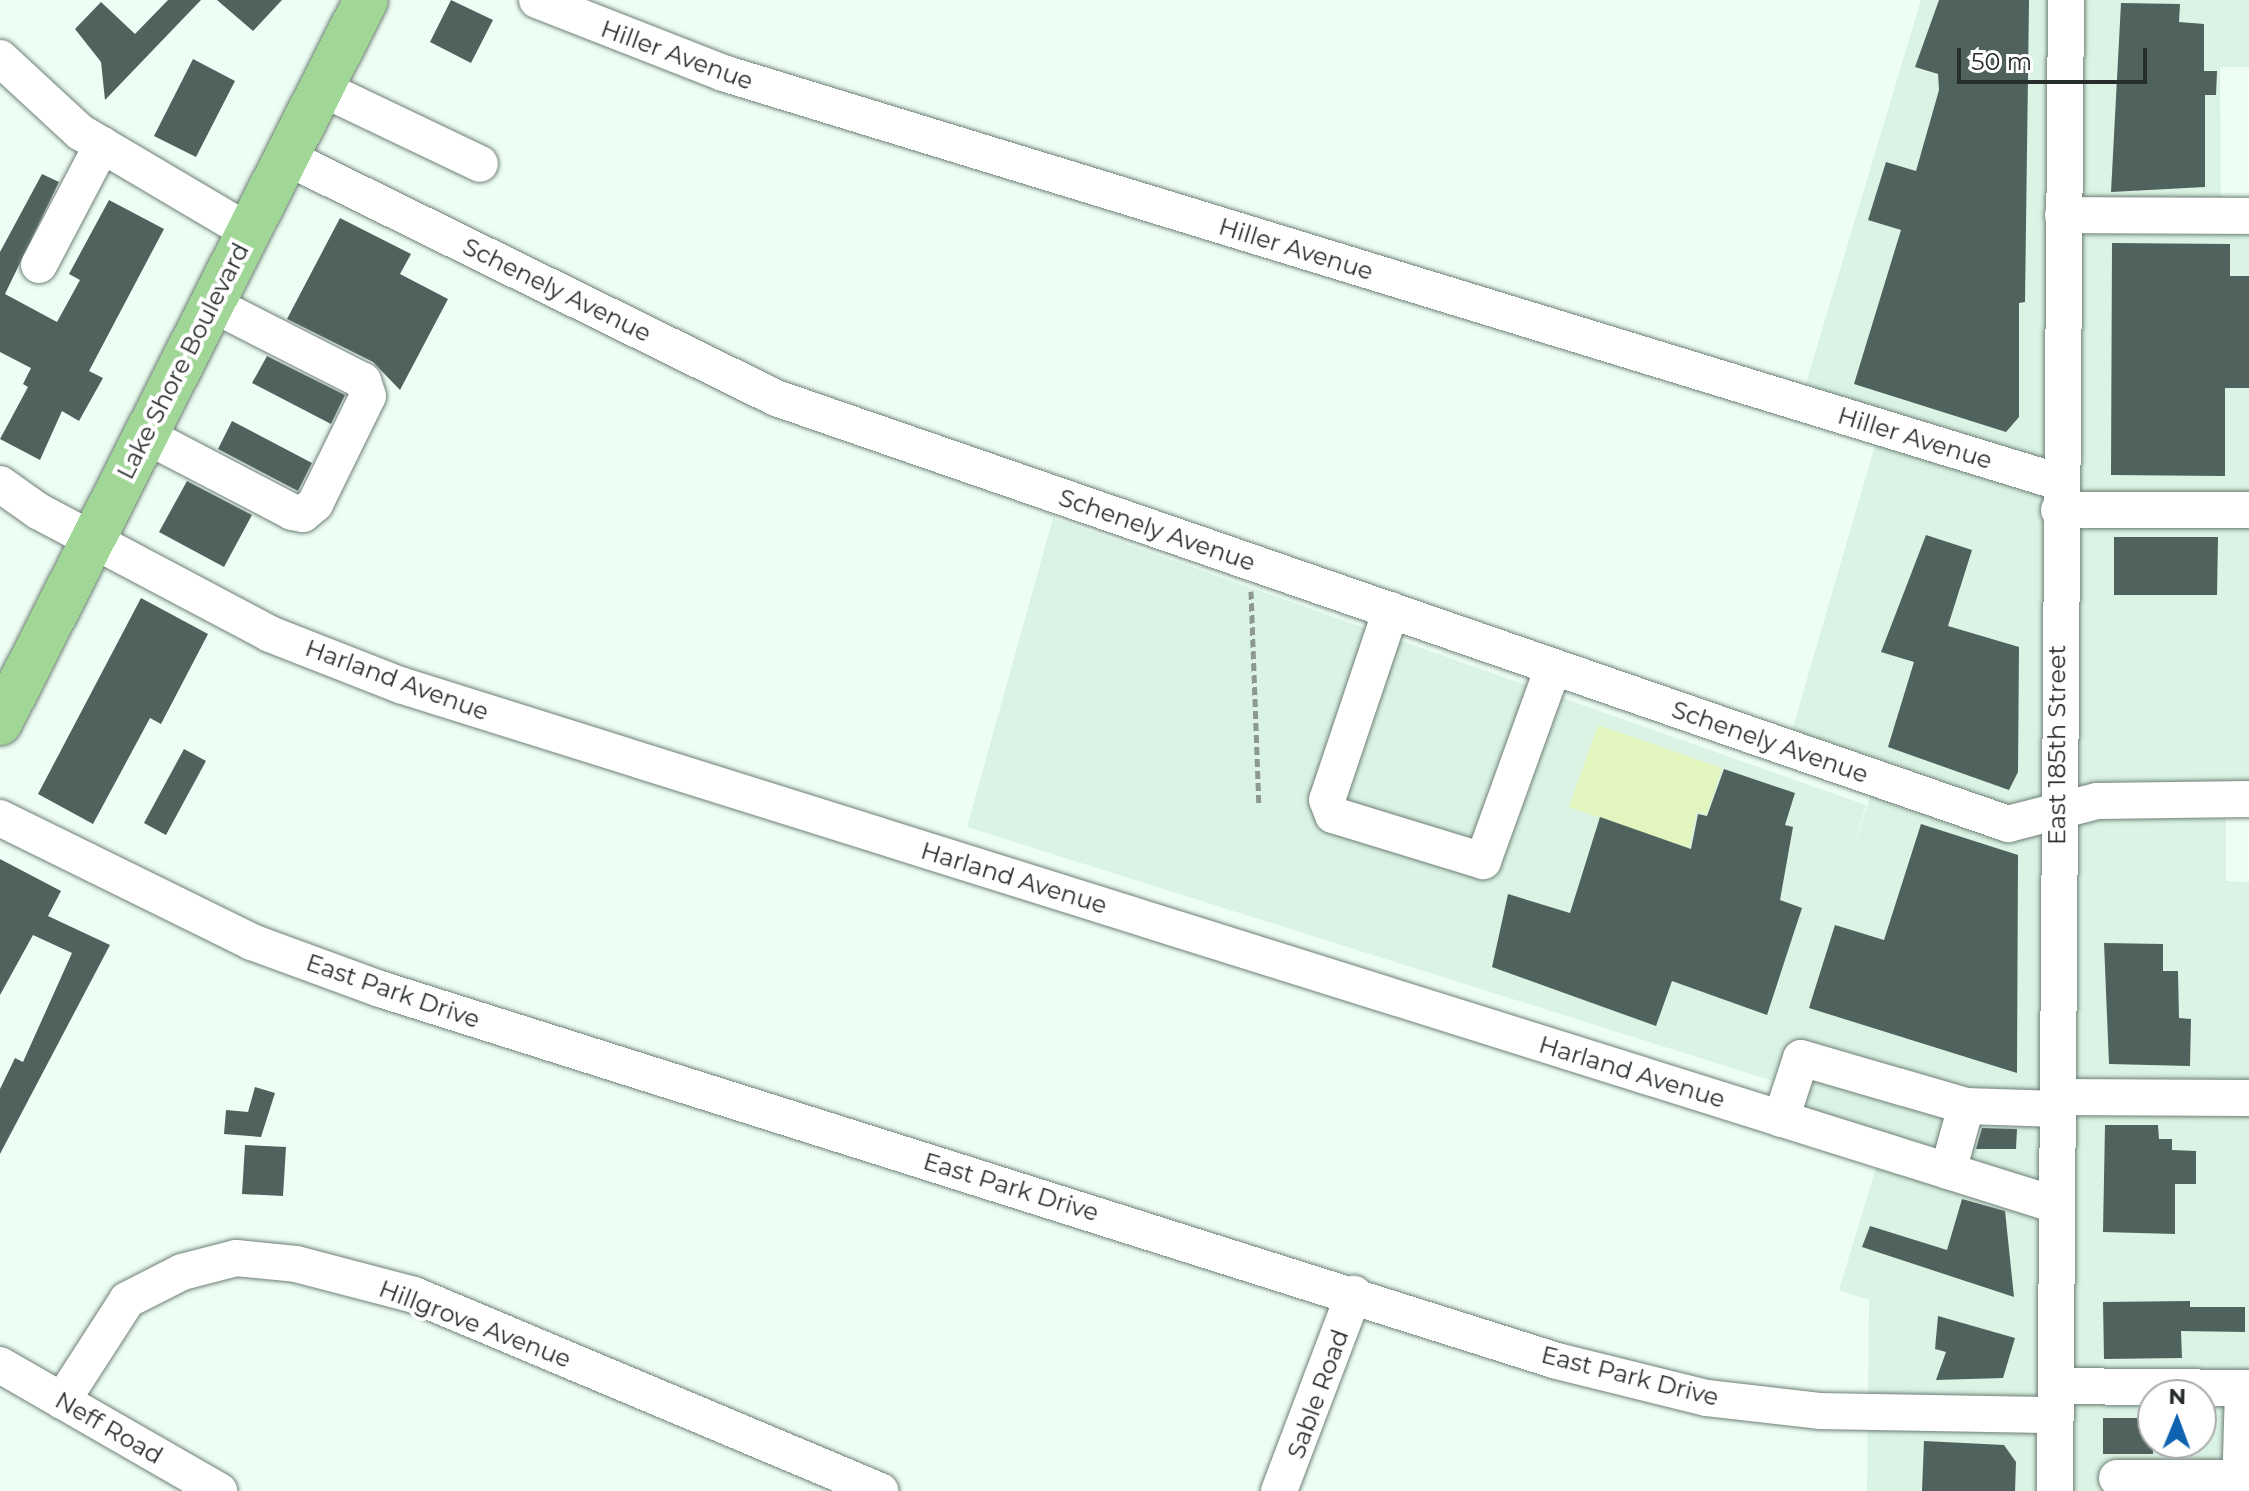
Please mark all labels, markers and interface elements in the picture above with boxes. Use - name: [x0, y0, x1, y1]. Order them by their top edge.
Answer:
- street label: Hiller Avenue: [597, 14, 757, 96]
- scale bar: [1961, 32, 2151, 82]
- text: 50 m: [1971, 47, 2032, 76]
- street label: Hiller Avenue: [1215, 212, 1377, 286]
- street label: Schenely Avenue: [458, 232, 656, 348]
- street label: Lake Shore Boulevard: [111, 238, 255, 484]
- street label: Hiller Avenue: [1834, 401, 1996, 475]
- street label: Schenely Avenue: [1055, 483, 1259, 577]
- street label: Harland Avenue: [301, 633, 493, 727]
- street label: East 185th Street: [2043, 645, 2071, 845]
- street label: Schenely Avenue: [1668, 695, 1872, 789]
- street label: Harland Avenue: [917, 836, 1111, 920]
- street label: East Park Drive: [302, 948, 484, 1034]
- street label: Harland Avenue: [1535, 1030, 1729, 1114]
- street label: East Park Drive: [920, 1147, 1102, 1227]
- street label: Hillgrove Avenue: [375, 1274, 575, 1374]
- street label: Sable Road: [1281, 1326, 1355, 1462]
- street label: East Park Drive: [1538, 1340, 1722, 1412]
- north arrow: [2137, 1379, 2217, 1459]
- text: N: [2168, 1383, 2187, 1410]
- street label: Neff Road: [50, 1386, 168, 1470]

